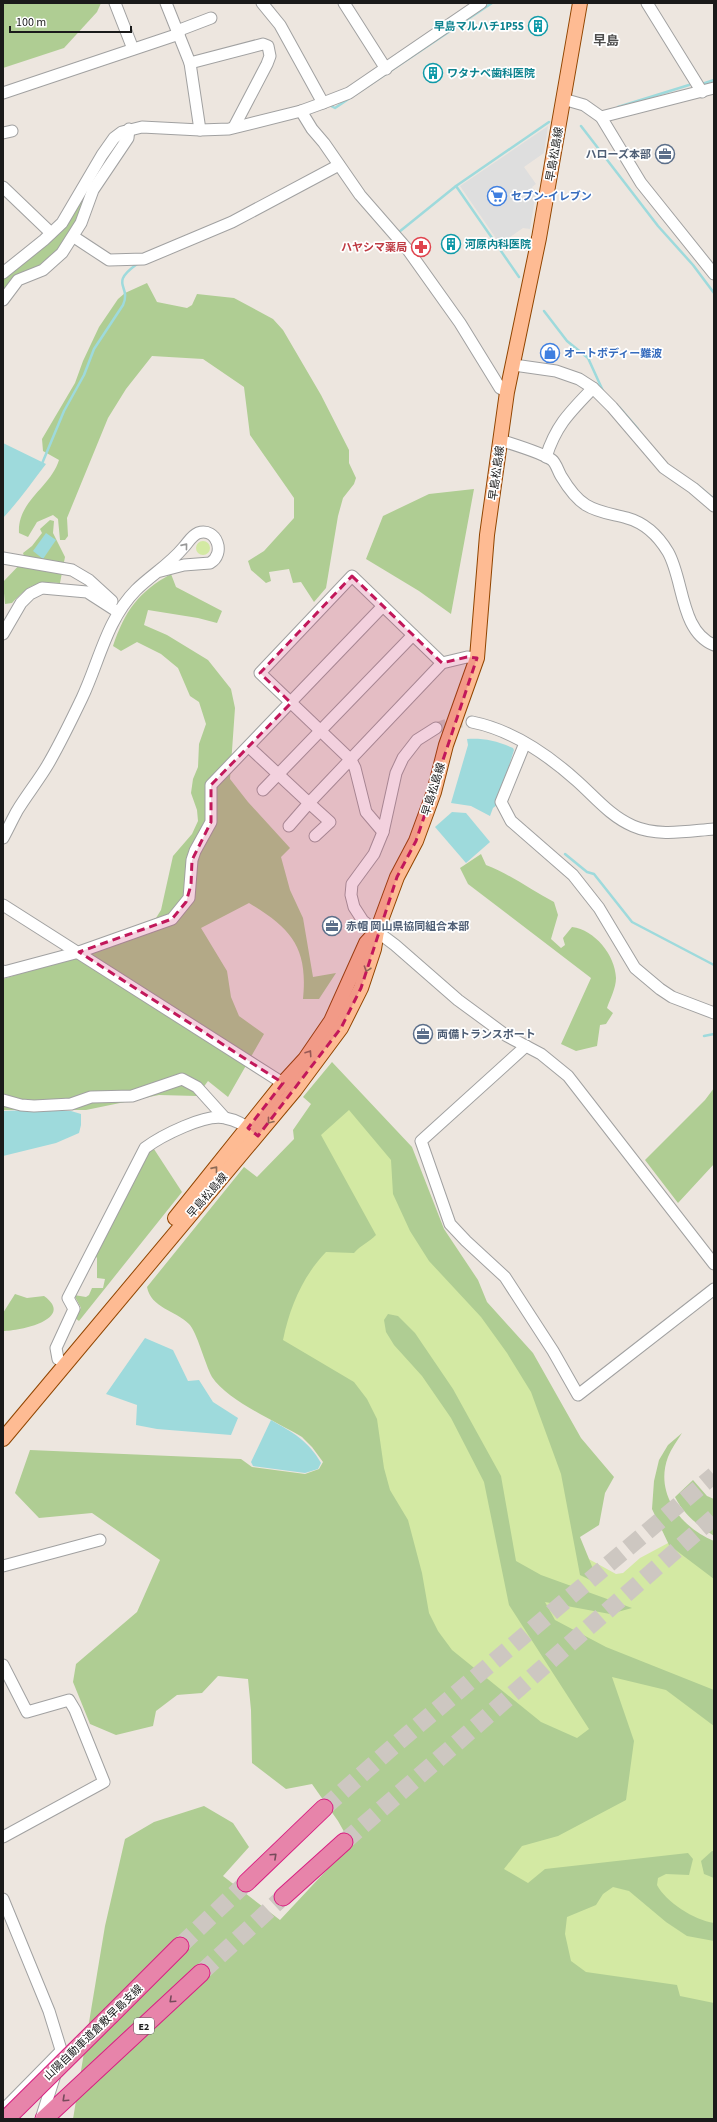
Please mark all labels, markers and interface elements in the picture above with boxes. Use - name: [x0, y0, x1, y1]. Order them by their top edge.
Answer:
- scale bar: [10, 8, 131, 34]
- text: 100 m: [16, 14, 46, 31]
- building icon: 早島マルハチ1P5S: [527, 15, 549, 37]
- place label: 早島マルハチ1P5S: [434, 19, 524, 34]
- district label: 早島: [593, 32, 619, 50]
- building icon: ワタナベ歯科医院: [422, 62, 444, 84]
- place label: ワタナベ歯科医院: [447, 66, 535, 81]
- street label: 早島松島線: [542, 126, 567, 182]
- office icon: ハローズ本部: [654, 143, 676, 165]
- place label: ハローズ本部: [586, 147, 651, 162]
- supermarket icon: セブン-イレブン: [486, 185, 508, 207]
- place label: セブン-イレブン: [511, 189, 592, 204]
- building icon: 河原内科医院: [440, 233, 462, 255]
- pharmacy icon: ハヤシマ薬局: [410, 236, 432, 258]
- place label: 河原内科医院: [465, 237, 531, 252]
- place label: ハヤシマ薬局: [341, 240, 407, 255]
- shop icon: オートボディー難波: [539, 342, 561, 364]
- place label: オートボディー難波: [564, 346, 662, 361]
- street label: 早島松島線: [485, 445, 508, 501]
- one-way arrow: [181, 543, 188, 550]
- street label: 早島松島線: [418, 761, 449, 818]
- office icon: 赤帽 岡山県協同組合本部: [321, 915, 343, 937]
- place label: 赤帽 岡山県協同組合本部: [346, 919, 469, 934]
- one-way arrow: [364, 965, 372, 972]
- office icon: 両備トランスポート: [412, 1023, 434, 1045]
- place label: 両備トランスポート: [437, 1027, 536, 1042]
- one-way arrow: [304, 1051, 311, 1058]
- one-way arrow: [268, 1116, 275, 1123]
- one-way arrow: [210, 1166, 217, 1173]
- street label: 早島松島線: [184, 1170, 231, 1221]
- one-way arrow: [269, 1853, 277, 1861]
- street label: 山陽自動車道倉敷早島支線: [41, 1981, 146, 2084]
- one-way arrow: [169, 1995, 177, 2002]
- road number: E2: [134, 2018, 154, 2034]
- one-way arrow: [62, 2094, 70, 2102]

